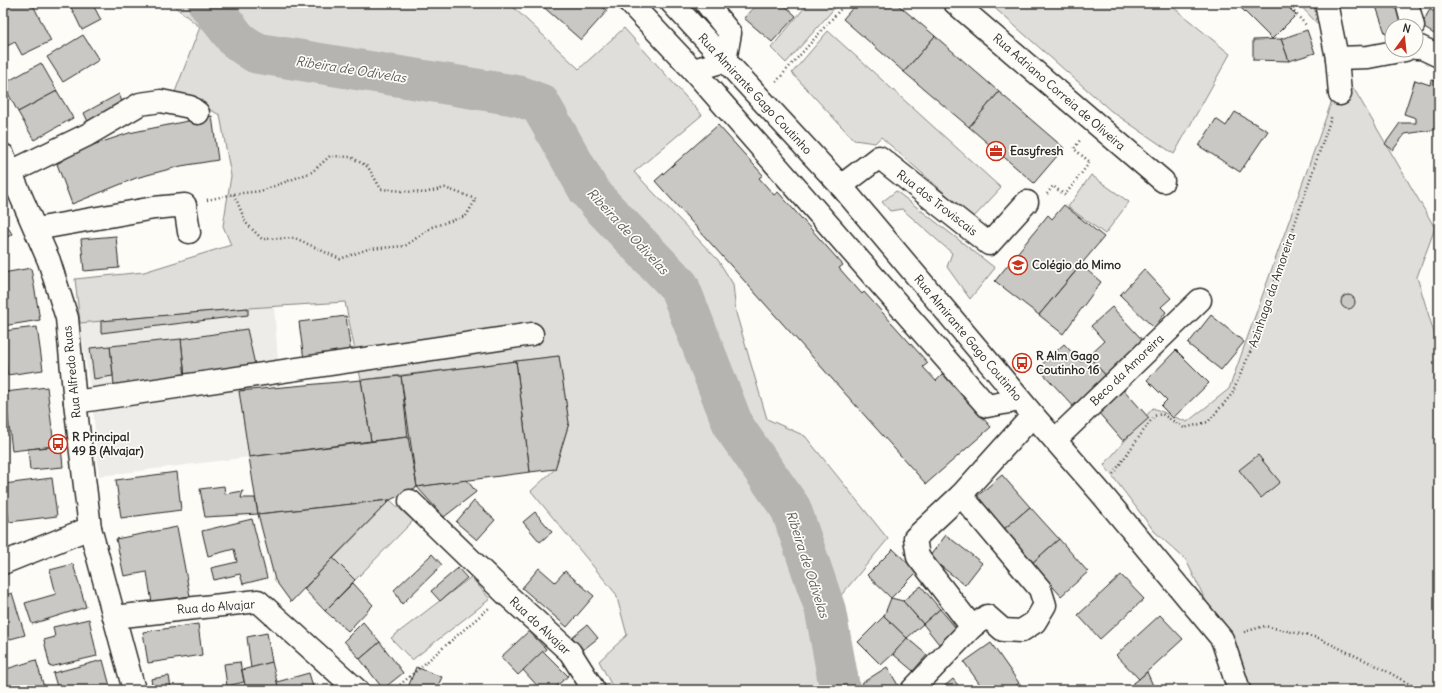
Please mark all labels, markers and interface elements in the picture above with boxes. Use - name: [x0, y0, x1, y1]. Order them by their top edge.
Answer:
- north arrow: [1384, 18, 1424, 58]
- text: N: [1401, 21, 1412, 36]
- street label: Rua Almirante Gago Coutinho: [695, 30, 816, 158]
- street label: Rua Adriano Correia de Oliveira: [990, 30, 1129, 153]
- water label: Ribeira de Odivelas: [294, 52, 409, 87]
- office icon: Easyfresh: [985, 140, 1007, 162]
- place label: Easyfresh: [1010, 143, 1063, 159]
- street label: Rua dos Troviscais: [894, 166, 981, 239]
- water label: Ribeira de Odivelas: [583, 185, 673, 279]
- street label: Azinhaga da Amoreira: [1245, 230, 1298, 349]
- school or university icon: Colégio do Mimo: [1007, 254, 1029, 276]
- place label: Colégio do Mimo: [1032, 257, 1121, 273]
- street label: Rua Almirante Gago Coutinho: [911, 272, 1026, 404]
- street label: Rua Alfredo Ruas: [59, 325, 84, 419]
- street label: Beco da Amoreira: [1087, 330, 1167, 409]
- place label: R Alm Gago Coutinho 16: [1036, 348, 1099, 377]
- bus stop icon: R Alm Gago Coutinho 16: [1011, 352, 1033, 374]
- place label: R Principal 49 B (Alvajar): [72, 429, 144, 459]
- bus stop icon: R Principal 49 B (Alvajar): [47, 433, 69, 455]
- water label: Ribeira de Odivelas: [782, 508, 833, 621]
- street label: Rua do Alvajar: [507, 593, 574, 658]
- street label: Rua do Alvajar: [176, 596, 256, 617]

